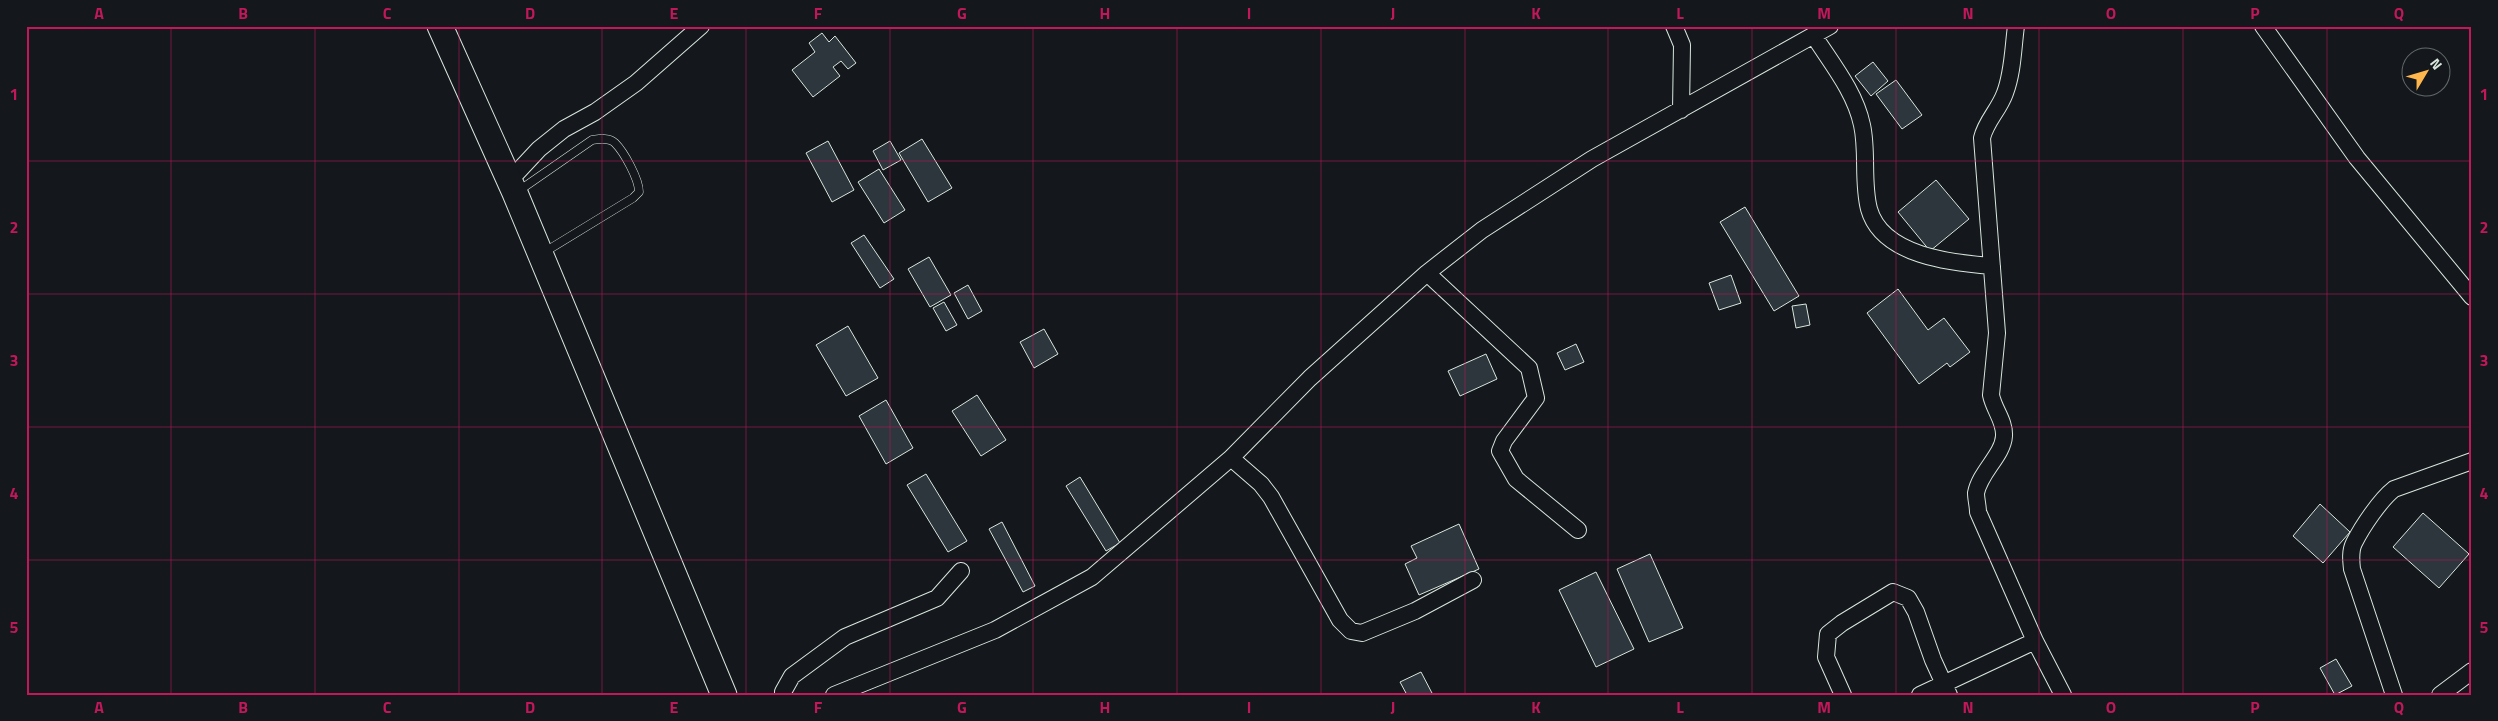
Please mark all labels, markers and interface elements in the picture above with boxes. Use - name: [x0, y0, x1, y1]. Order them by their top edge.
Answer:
- text: A: [94, 1, 104, 25]
- text: B: [238, 1, 248, 25]
- text: C: [383, 1, 392, 25]
- text: D: [525, 1, 535, 25]
- text: E: [670, 1, 679, 25]
- text: F: [814, 1, 823, 25]
- text: G: [957, 1, 967, 25]
- text: H: [1100, 1, 1110, 25]
- text: I: [1247, 1, 1251, 25]
- text: J: [1391, 1, 1395, 25]
- text: K: [1531, 1, 1541, 25]
- text: L: [1676, 1, 1684, 25]
- text: M: [1817, 1, 1831, 25]
- text: N: [1962, 1, 1974, 25]
- text: O: [2106, 1, 2116, 25]
- text: P: [2250, 1, 2260, 25]
- text: Q: [2394, 1, 2404, 25]
- north arrow: [2400, 48, 2450, 98]
- text: N: [2425, 53, 2448, 74]
- text: 1: [10, 82, 18, 106]
- text: 1: [2480, 82, 2488, 106]
- text: 2: [10, 215, 18, 239]
- text: 2: [2480, 215, 2488, 239]
- text: 3: [10, 348, 18, 372]
- text: 3: [2480, 348, 2488, 372]
- text: 4: [10, 481, 19, 505]
- text: 4: [2480, 481, 2489, 505]
- text: 5: [10, 615, 19, 639]
- text: 5: [2480, 615, 2489, 639]
- text: A: [94, 695, 104, 719]
- text: B: [238, 695, 248, 719]
- text: C: [383, 695, 392, 719]
- text: D: [525, 695, 535, 719]
- text: E: [670, 695, 679, 719]
- text: F: [814, 695, 823, 719]
- text: G: [957, 695, 967, 719]
- text: H: [1100, 695, 1110, 719]
- text: I: [1247, 695, 1251, 719]
- text: J: [1391, 695, 1395, 719]
- text: K: [1531, 695, 1541, 719]
- text: L: [1676, 695, 1684, 719]
- text: M: [1817, 695, 1831, 719]
- text: N: [1962, 695, 1974, 719]
- text: O: [2106, 695, 2116, 719]
- text: P: [2250, 695, 2260, 719]
- text: Q: [2394, 695, 2404, 719]

